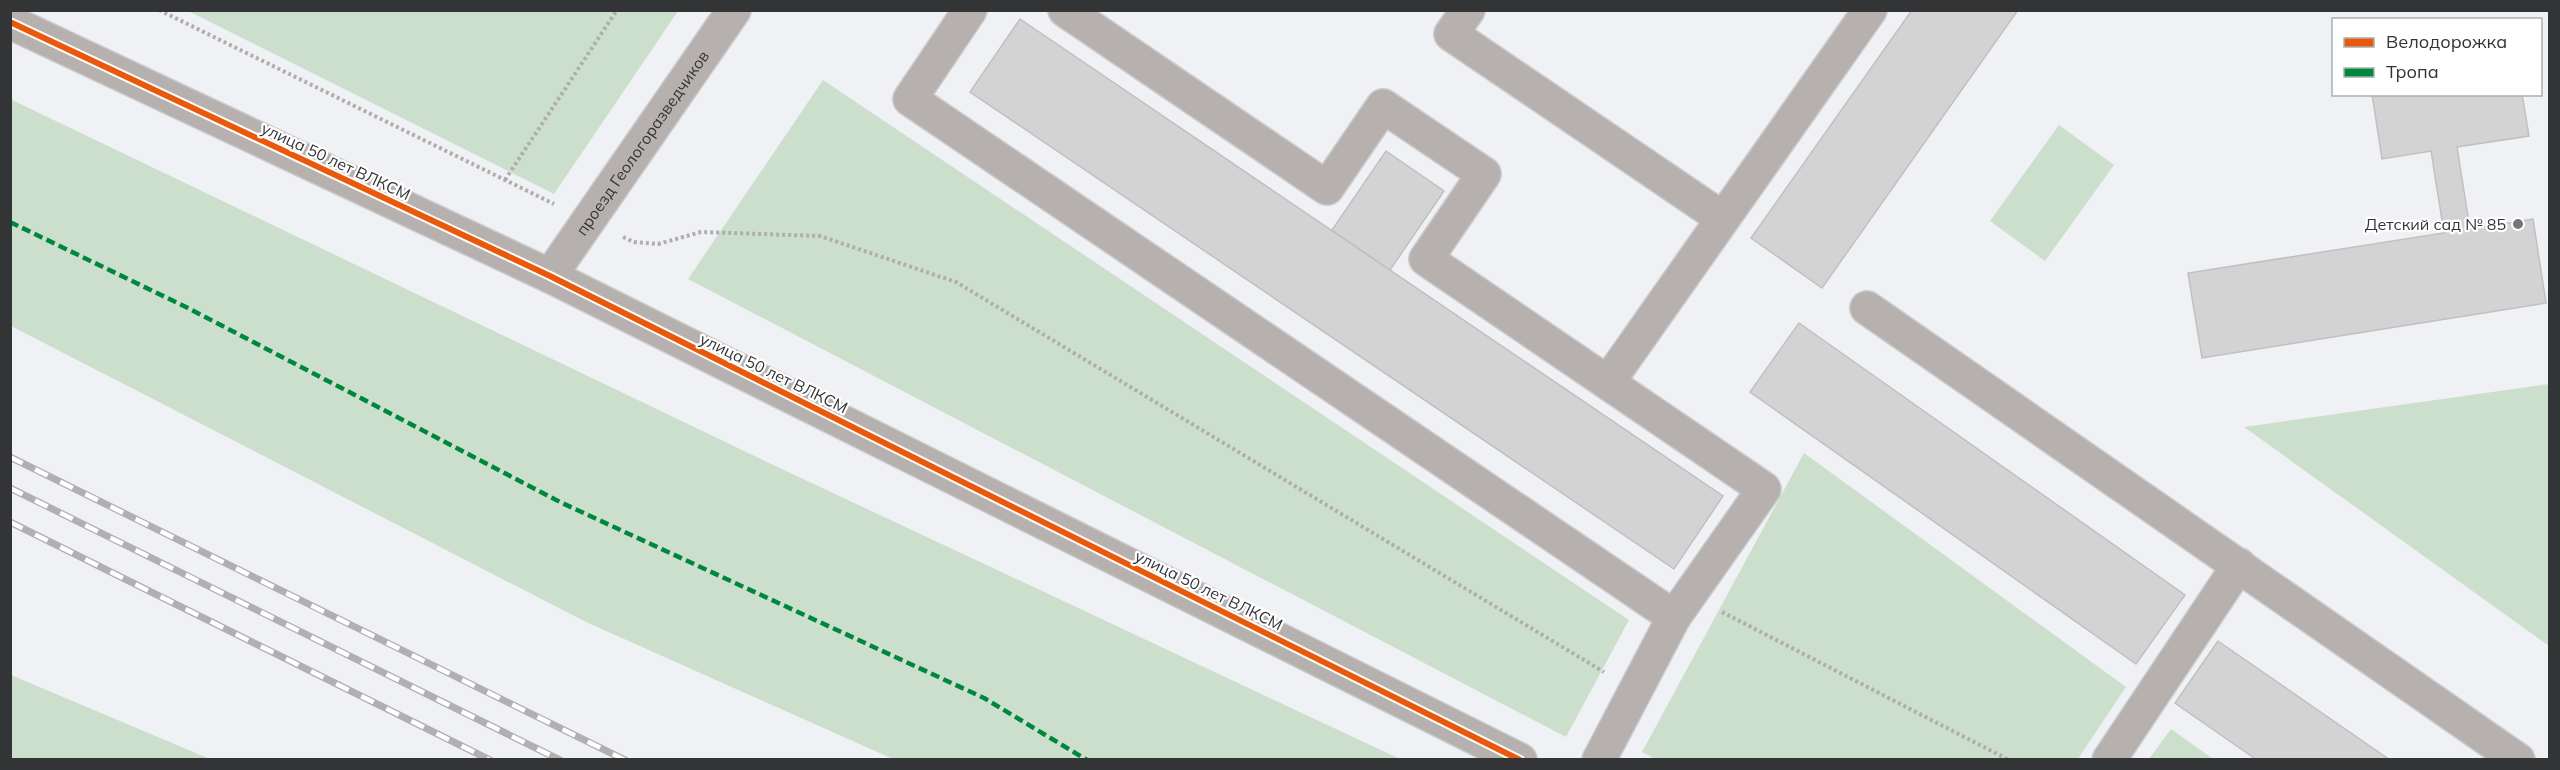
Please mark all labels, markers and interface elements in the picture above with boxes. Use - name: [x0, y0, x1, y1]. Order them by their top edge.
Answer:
- legend: [2332, 18, 2542, 96]
- text: Велодорожка: [2386, 30, 2507, 53]
- street label: проезд Геологоразведчиков: [571, 46, 713, 239]
- text: Тропа: [2386, 60, 2439, 83]
- street label: улица 50 лет ВЛКСМ: [258, 118, 414, 204]
- place label: Детский сад № 85: [2365, 214, 2506, 234]
- marker: Детский сад № 85: [2511, 217, 2525, 231]
- street label: улица 50 лет ВЛКСМ: [697, 329, 851, 417]
- street label: улица 50 лет ВЛКСМ: [1132, 546, 1286, 634]

